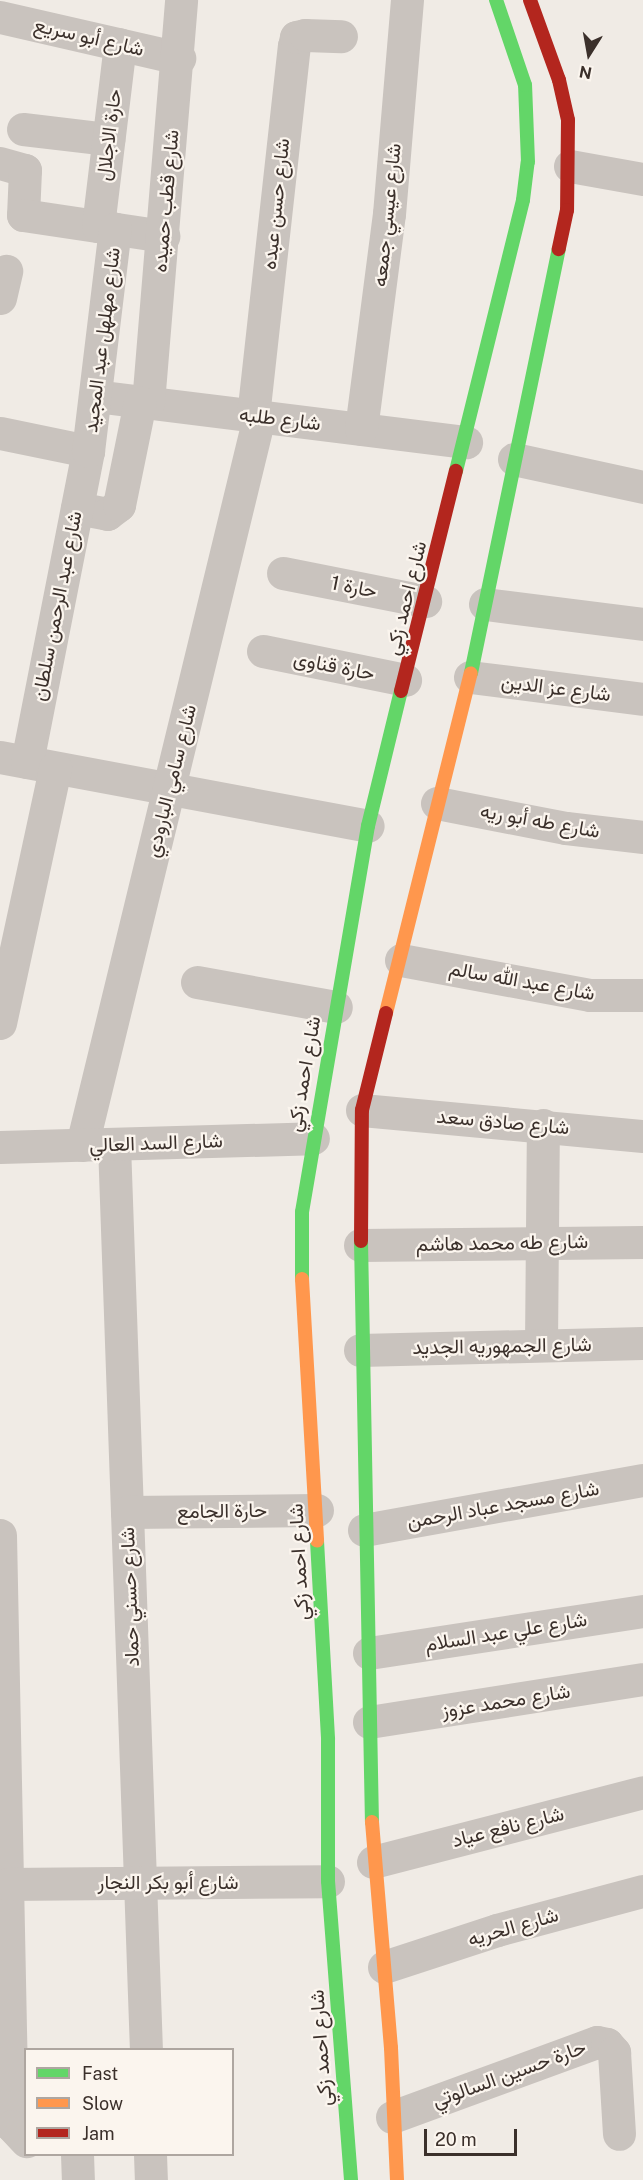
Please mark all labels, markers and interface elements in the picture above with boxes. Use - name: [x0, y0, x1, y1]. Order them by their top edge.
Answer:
- street label: شارع أبو سريع: [32, 13, 146, 61]
- north arrow: [559, 24, 619, 84]
- text: N: [578, 62, 593, 83]
- street label: حارة الاجلال: [91, 88, 127, 182]
- street label: شارع قطب حميده: [148, 129, 184, 273]
- street label: شارع حسن عبده: [257, 137, 295, 271]
- street label: شارع عيسي جمعه: [368, 142, 406, 288]
- street label: شارع مهلهل عبد المجيد: [79, 246, 125, 434]
- street label: شارع طلبه: [238, 402, 322, 436]
- street label: شارع عبد الرحمن سلطان: [27, 509, 87, 703]
- street label: شارع احمد زكي: [380, 538, 432, 658]
- street label: حارة 1: [329, 571, 379, 603]
- street label: حارة قناوى: [291, 646, 377, 686]
- street label: شارع عز الدين: [500, 669, 612, 707]
- street label: شارع سامي البارودي: [140, 702, 202, 860]
- street label: شارع طه أبو ريه: [478, 799, 602, 843]
- street label: شارع عبد الله سالم: [447, 956, 597, 1006]
- street label: شارع احمد زكي: [282, 1014, 326, 1134]
- street label: شارع صادق سعد: [436, 1104, 570, 1140]
- street label: شارع السد العالي: [89, 1129, 223, 1157]
- street label: شارع طه محمد هاشم: [416, 1229, 588, 1257]
- street label: شارع الجمهوريه الجديد: [412, 1332, 592, 1360]
- street label: شارع مسجد عباد الرحمن: [405, 1476, 601, 1534]
- street label: حارة الجامع: [177, 1498, 267, 1524]
- street label: شارع احمد زكي: [284, 1503, 314, 1621]
- street label: شارع حسني حماد: [116, 1527, 144, 1667]
- street label: شارع علي عبد السلام: [423, 1607, 589, 1657]
- street label: شارع محمد عزوز: [440, 1679, 572, 1723]
- street label: شارع نافع عياد: [450, 1802, 566, 1852]
- street label: شارع أبو بكر النجار: [98, 1870, 238, 1894]
- street label: شارع الحريه: [465, 1903, 561, 1951]
- street label: شارع احمد زكي: [305, 1989, 337, 2107]
- street label: حارة حسين السالوتي: [429, 2035, 589, 2113]
- legend: [24, 2048, 234, 2156]
- text: Fast: [82, 2063, 118, 2084]
- text: Slow: [82, 2093, 123, 2114]
- scale bar: [427, 2117, 520, 2155]
- text: Jam: [82, 2123, 115, 2144]
- text: 20 m: [435, 2129, 477, 2150]

